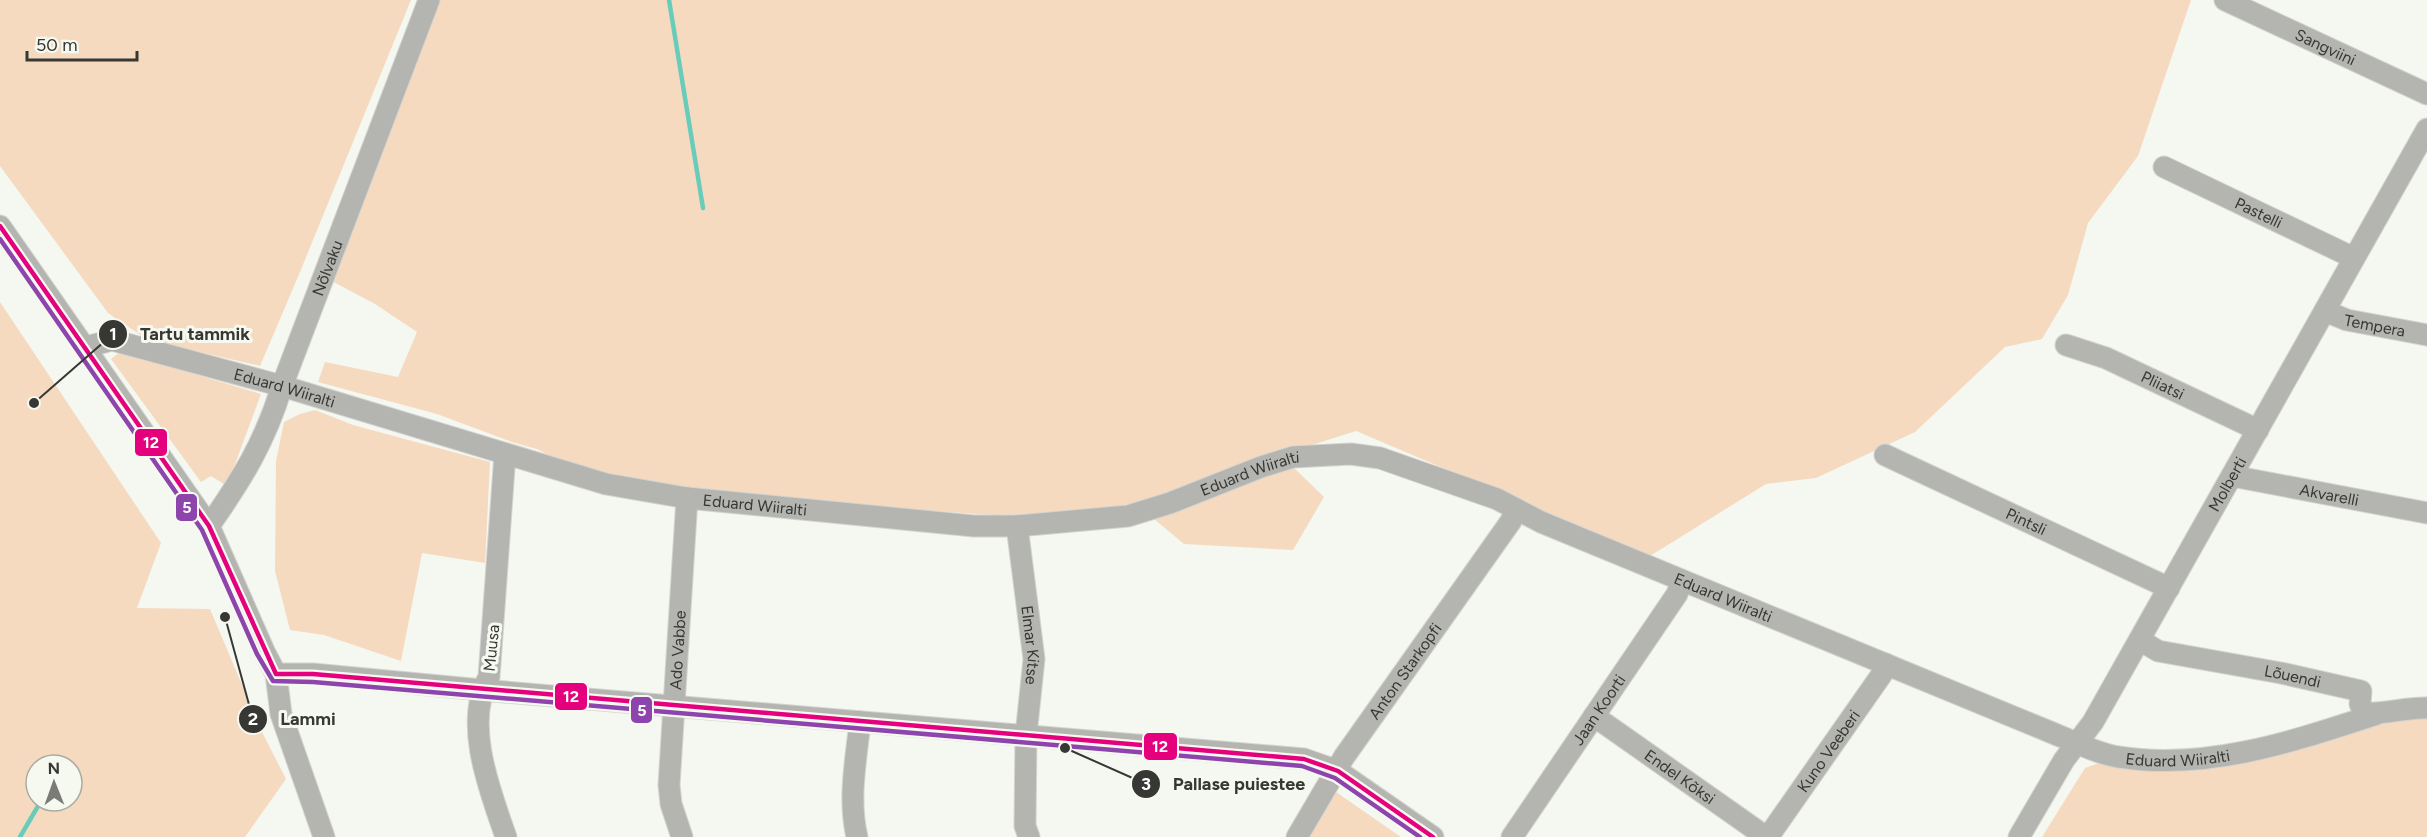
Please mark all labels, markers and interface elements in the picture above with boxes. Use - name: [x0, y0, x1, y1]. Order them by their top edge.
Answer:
- scale bar: [27, 24, 136, 62]
- street label: Sangviini: [2292, 25, 2359, 70]
- text: 50 m: [36, 34, 78, 56]
- street label: Pastelli: [2232, 193, 2285, 232]
- street label: Nõlvaku: [308, 238, 347, 299]
- street label: Tempera: [2342, 311, 2407, 341]
- callout: Tartu tammik: [98, 316, 262, 352]
- text: 1: [109, 323, 117, 345]
- text: Tartu tammik: [140, 323, 250, 345]
- street label: Eduard Wiiralti: [232, 364, 337, 412]
- street label: Pliiatsi: [2138, 367, 2187, 404]
- line badge: 12: [134, 428, 168, 457]
- text: 12: [143, 433, 159, 452]
- street label: Eduard Wiiralti: [1198, 448, 1300, 500]
- street label: Molberti: [2204, 454, 2250, 515]
- street label: Akvarelli: [2298, 480, 2360, 510]
- street label: Eduard Wiiralti: [702, 491, 808, 520]
- line badge: 5: [175, 493, 198, 522]
- text: 5: [182, 498, 192, 517]
- street label: Pintsli: [2003, 504, 2049, 539]
- street label: Eduard Wiiralti: [1671, 569, 1775, 626]
- street label: Elmar Kitse: [1017, 604, 1043, 686]
- street label: Ado Vabbe: [666, 610, 690, 690]
- street label: Anton Starkopfi: [1365, 620, 1446, 723]
- street label: Muusa: [480, 624, 503, 672]
- street label: Lõuendi: [2263, 661, 2323, 692]
- street label: Jaan Koorti: [1568, 671, 1630, 749]
- line badge: 12: [554, 682, 588, 711]
- text: 12: [563, 687, 579, 706]
- line badge: 5: [630, 696, 653, 724]
- callout: Lammi: [238, 701, 347, 737]
- text: 5: [637, 701, 647, 720]
- street label: Kuno Veeberi: [1793, 706, 1864, 796]
- text: 2: [248, 708, 258, 730]
- text: Lammi: [280, 708, 336, 730]
- line badge: 12: [1143, 732, 1178, 761]
- text: 12: [1152, 737, 1168, 756]
- street label: Endel Kõksi: [1641, 745, 1719, 808]
- street label: Eduard Wiiralti: [2124, 746, 2231, 771]
- north arrow: [24, 753, 84, 813]
- text: N: [47, 759, 60, 778]
- callout: Pallase puiestee: [1131, 766, 1317, 802]
- text: 3: [1141, 773, 1151, 795]
- text: Pallase puiestee: [1173, 773, 1305, 795]

